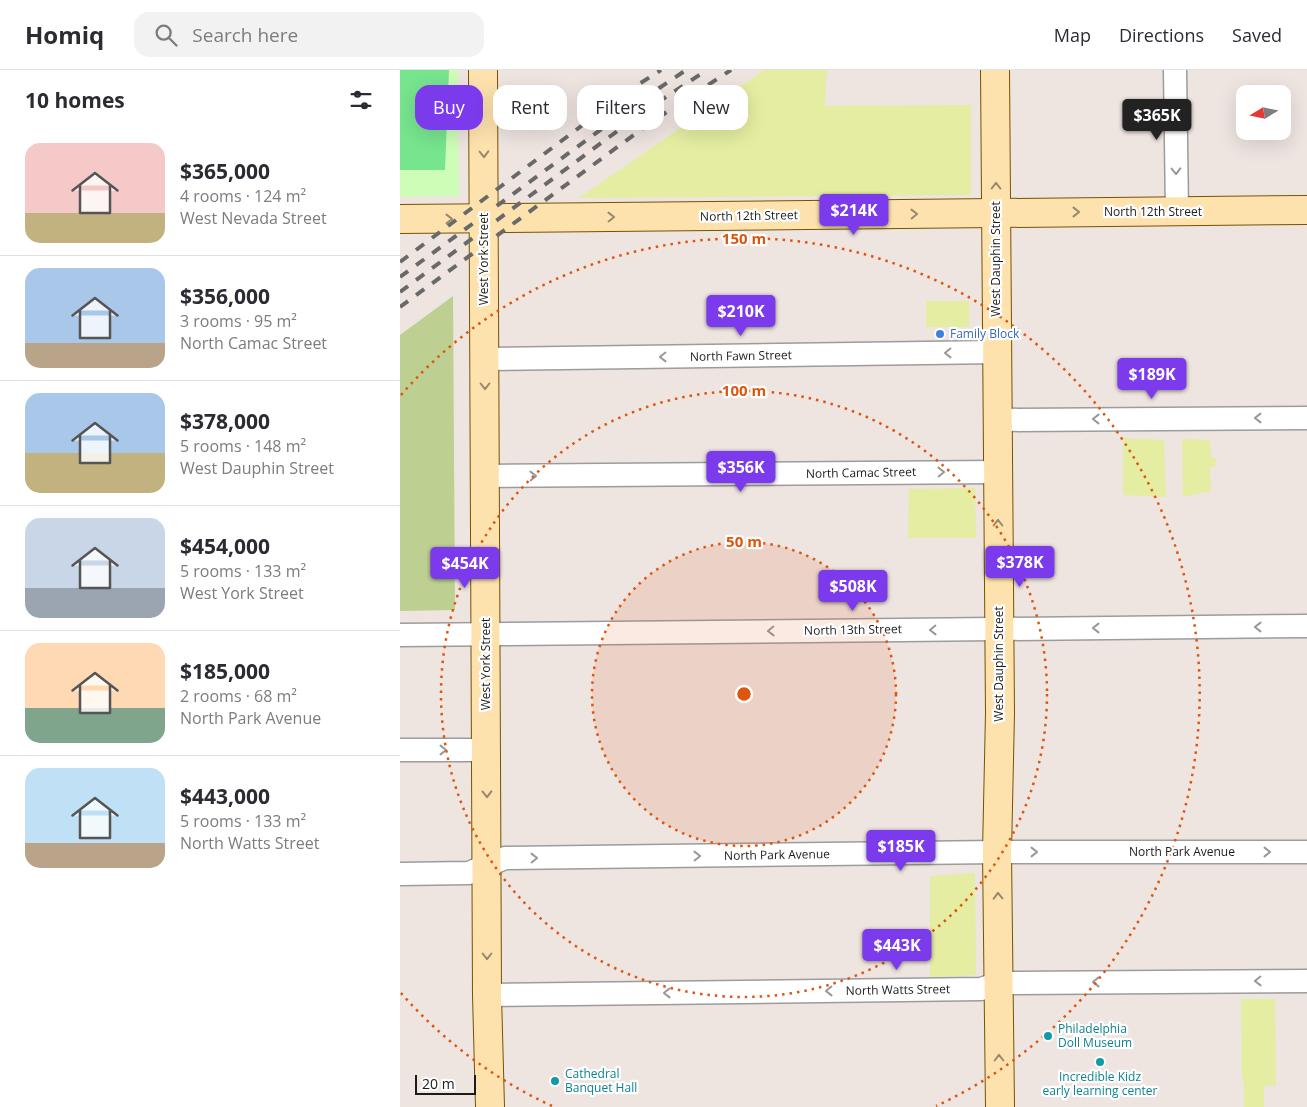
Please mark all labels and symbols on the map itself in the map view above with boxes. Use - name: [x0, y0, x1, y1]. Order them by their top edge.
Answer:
- north arrow: [1236, 85, 1291, 140]
- pin: $365K: [1122, 98, 1192, 141]
- one-way arrow: [479, 150, 489, 158]
- one-way arrow: [1171, 168, 1181, 175]
- one-way arrow: [991, 182, 1001, 190]
- pin: $214K: [819, 194, 889, 236]
- street label: West Dauphin Street: [987, 201, 1004, 317]
- street label: North 12th Street: [1104, 203, 1202, 220]
- street label: North 12th Street: [700, 206, 798, 225]
- one-way arrow: [1072, 207, 1080, 217]
- one-way arrow: [910, 209, 918, 219]
- one-way arrow: [608, 212, 615, 222]
- street label: West York Street: [475, 213, 492, 305]
- one-way arrow: [445, 214, 453, 224]
- text: 150 m: [722, 228, 766, 248]
- pin: $210K: [706, 294, 776, 337]
- place label: Family Block: [950, 325, 1020, 342]
- marker: Family Block: [934, 328, 946, 340]
- street label: North Fawn Street: [690, 346, 792, 365]
- one-way arrow: [944, 348, 952, 358]
- one-way arrow: [659, 351, 667, 362]
- pin: $189K: [1117, 358, 1187, 400]
- text: 100 m: [722, 380, 766, 400]
- one-way arrow: [480, 382, 490, 390]
- one-way arrow: [1254, 413, 1262, 423]
- one-way arrow: [1092, 414, 1100, 424]
- pin: $356K: [706, 450, 776, 493]
- street label: North Camac Street: [806, 463, 916, 482]
- one-way arrow: [937, 467, 945, 477]
- one-way arrow: [530, 471, 538, 481]
- one-way arrow: [993, 519, 1003, 527]
- text: 50 m: [726, 531, 762, 551]
- pin: $454K: [430, 546, 500, 589]
- pin: $378K: [985, 546, 1055, 588]
- pin: $508K: [818, 570, 888, 612]
- street label: West Dauphin Street: [990, 606, 1007, 722]
- street label: West York Street: [477, 618, 494, 710]
- street label: North 13th Street: [804, 620, 902, 639]
- one-way arrow: [1254, 622, 1262, 632]
- one-way arrow: [1092, 623, 1100, 633]
- one-way arrow: [929, 624, 937, 635]
- one-way arrow: [767, 626, 774, 636]
- centre of rings: [735, 685, 753, 703]
- one-way arrow: [440, 745, 447, 755]
- one-way arrow: [482, 790, 492, 798]
- pin: $185K: [866, 830, 936, 872]
- street label: North Park Avenue: [1129, 843, 1235, 860]
- street label: North Park Avenue: [724, 845, 830, 864]
- one-way arrow: [1031, 847, 1039, 857]
- one-way arrow: [1264, 847, 1271, 857]
- one-way arrow: [694, 851, 701, 861]
- one-way arrow: [531, 853, 539, 863]
- one-way arrow: [993, 892, 1003, 900]
- pin: $443K: [862, 928, 932, 971]
- one-way arrow: [482, 952, 492, 960]
- one-way arrow: [1254, 976, 1262, 986]
- one-way arrow: [1092, 977, 1100, 988]
- street label: North Watts Street: [846, 980, 950, 999]
- one-way arrow: [825, 986, 832, 996]
- one-way arrow: [662, 988, 670, 998]
- place label: Philadelphia Doll Museum: [1058, 1020, 1132, 1051]
- marker: Philadelphia Doll Museum: [1042, 1030, 1054, 1042]
- one-way arrow: [994, 1054, 1005, 1062]
- marker: Incredible Kidz early learning center: [1094, 1056, 1106, 1068]
- place label: Cathedral Banquet Hall: [565, 1065, 637, 1096]
- place label: Incredible Kidz early learning center: [1043, 1068, 1158, 1099]
- scale bar: [415, 1072, 476, 1095]
- marker: Cathedral Banquet Hall: [549, 1075, 561, 1087]

